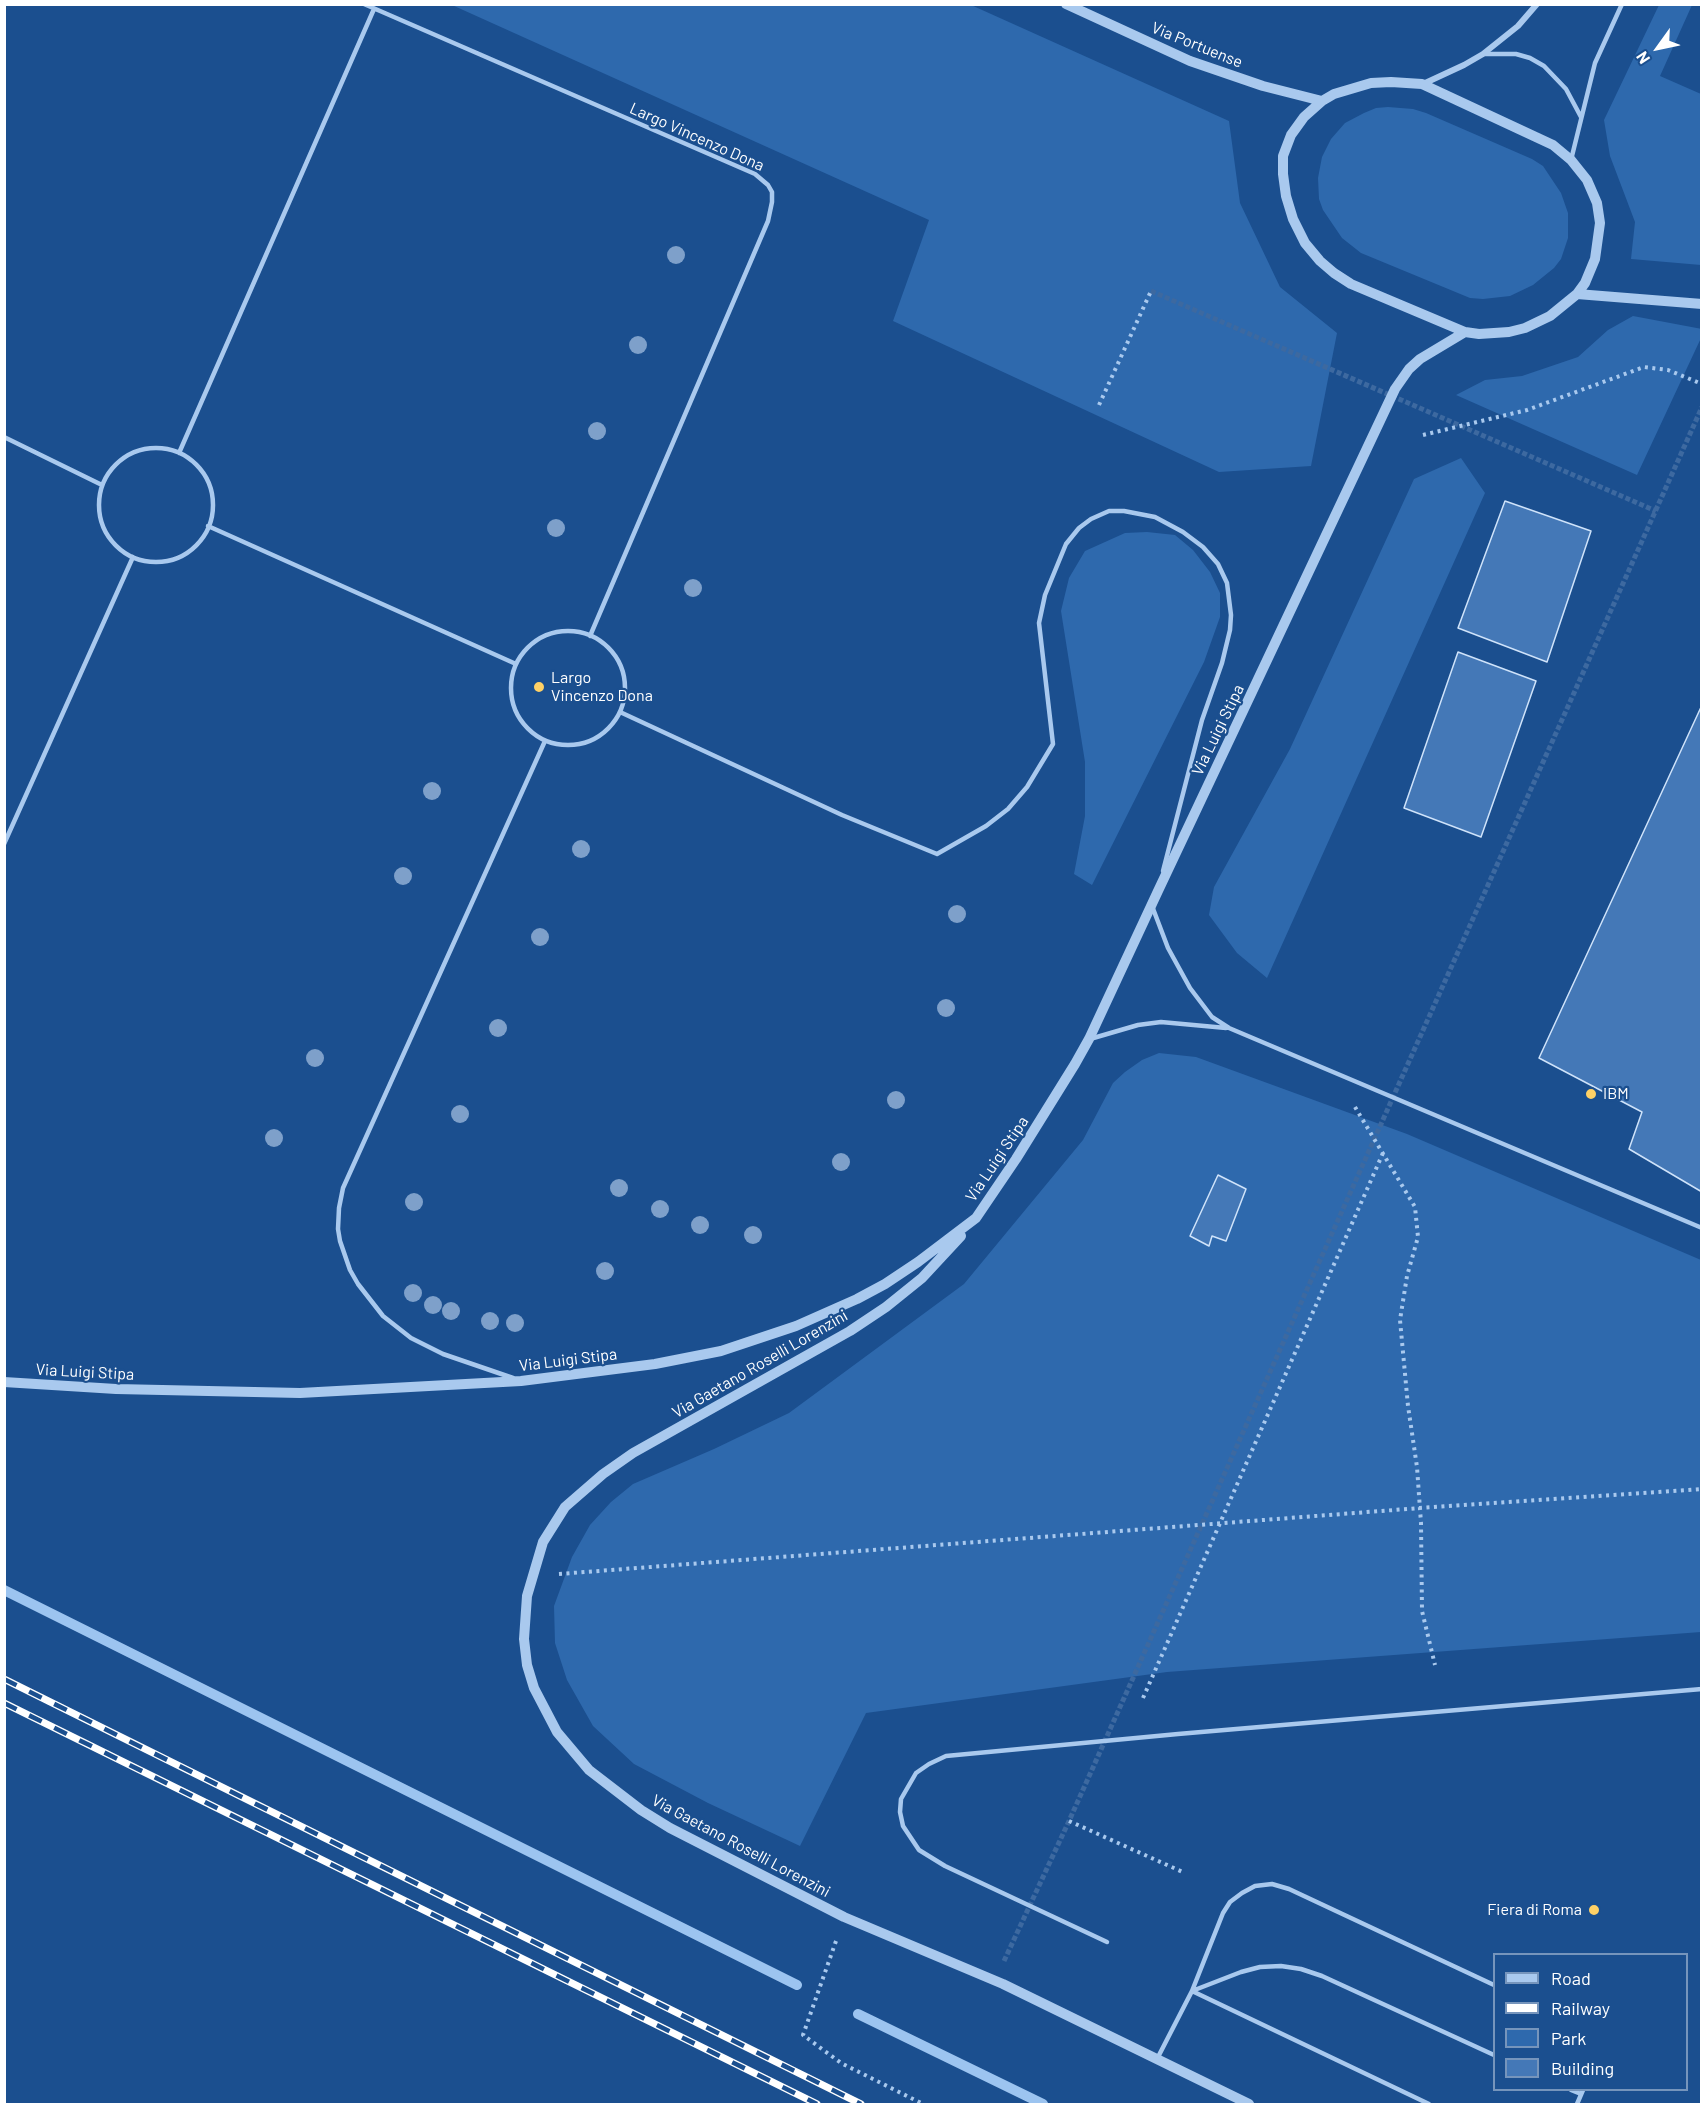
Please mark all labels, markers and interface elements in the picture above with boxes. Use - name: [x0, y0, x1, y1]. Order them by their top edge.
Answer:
- street label: Via Portuense: [1149, 18, 1245, 72]
- north arrow: [1628, 18, 1688, 78]
- text: N: [1632, 48, 1653, 68]
- street label: Largo Vincenzo Dona: [627, 99, 767, 175]
- place label: Largo Vincenzo Dona: [551, 668, 653, 706]
- marker: Largo Vincenzo Dona: [532, 680, 546, 694]
- street label: Via Luigi Stipa: [1188, 681, 1248, 779]
- place label: IBM: [1603, 1084, 1629, 1104]
- marker: IBM: [1584, 1087, 1598, 1101]
- street label: Via Luigi Stipa: [961, 1113, 1033, 1205]
- street label: Via Gaetano Roselli Lorenzini: [669, 1306, 851, 1422]
- street label: Via Luigi Stipa: [518, 1344, 618, 1376]
- street label: Via Luigi Stipa: [35, 1360, 135, 1384]
- street label: Via Gaetano Roselli Lorenzini: [648, 1791, 834, 1901]
- place label: Fiera di Roma: [1487, 1900, 1582, 1920]
- marker: Fiera di Roma: [1587, 1903, 1601, 1917]
- legend: [1493, 1953, 1688, 2091]
- text: Road: [1551, 1967, 1591, 1989]
- text: Railway: [1551, 1997, 1610, 2019]
- text: Park: [1551, 2027, 1586, 2049]
- text: Building: [1551, 2057, 1614, 2079]

